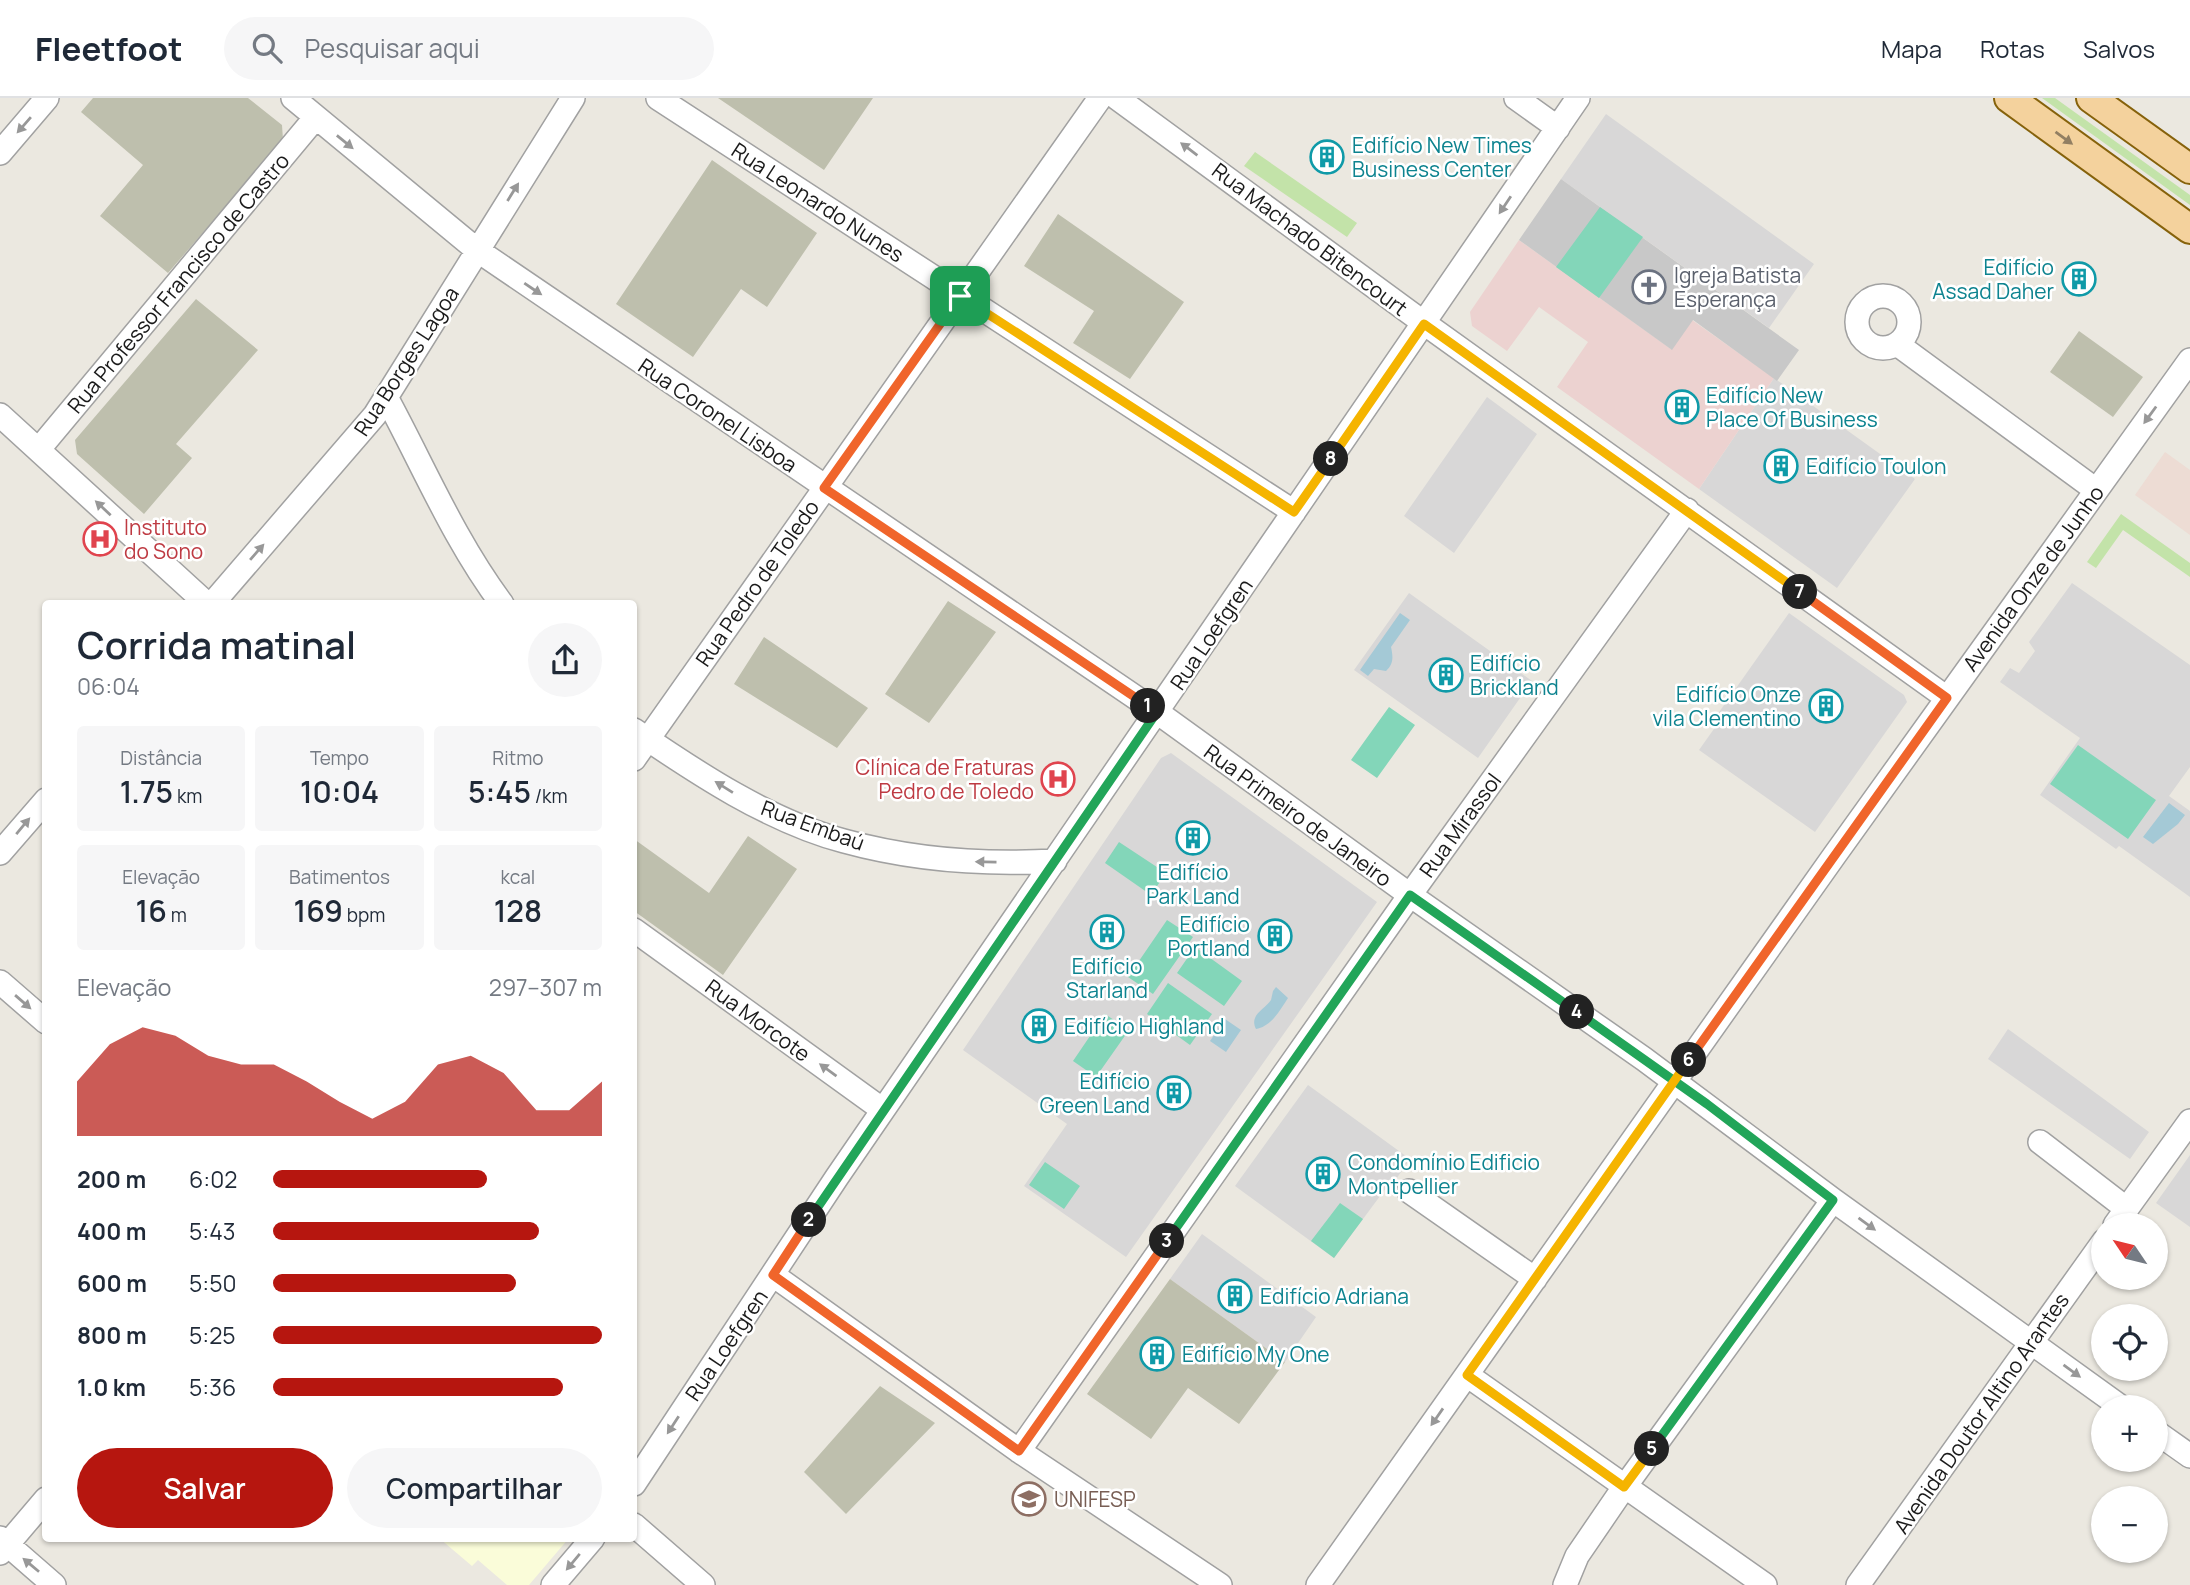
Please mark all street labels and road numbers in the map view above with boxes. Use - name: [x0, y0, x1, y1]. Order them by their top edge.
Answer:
- street label: Rua Leonardo Nunes: [726, 136, 910, 268]
- street label: Rua Professor Francisco de Castro: [61, 147, 295, 419]
- street label: Rua Machado Bitencourt: [1207, 156, 1413, 322]
- street label: Rua Borges Lagoa: [347, 281, 465, 441]
- street label: Rua Coronel Lisboa: [633, 351, 803, 479]
- street label: Avenida Onze de Junho: [1956, 479, 2110, 677]
- street label: Rua Pedro de Toledo: [689, 494, 825, 672]
- street label: Rua Loefgren: [1163, 573, 1259, 695]
- street label: Rua Primeiro de Janeiro: [1199, 737, 1397, 893]
- street label: Rua Mirassol: [1413, 767, 1507, 883]
- street label: Rua Embaú: [757, 793, 869, 857]
- street label: Rua Morcote: [700, 973, 816, 1067]
- street label: Rua Loefgren: [678, 1284, 774, 1406]
- street label: Avenida Doutor Altino Arantes: [1887, 1287, 2075, 1539]

